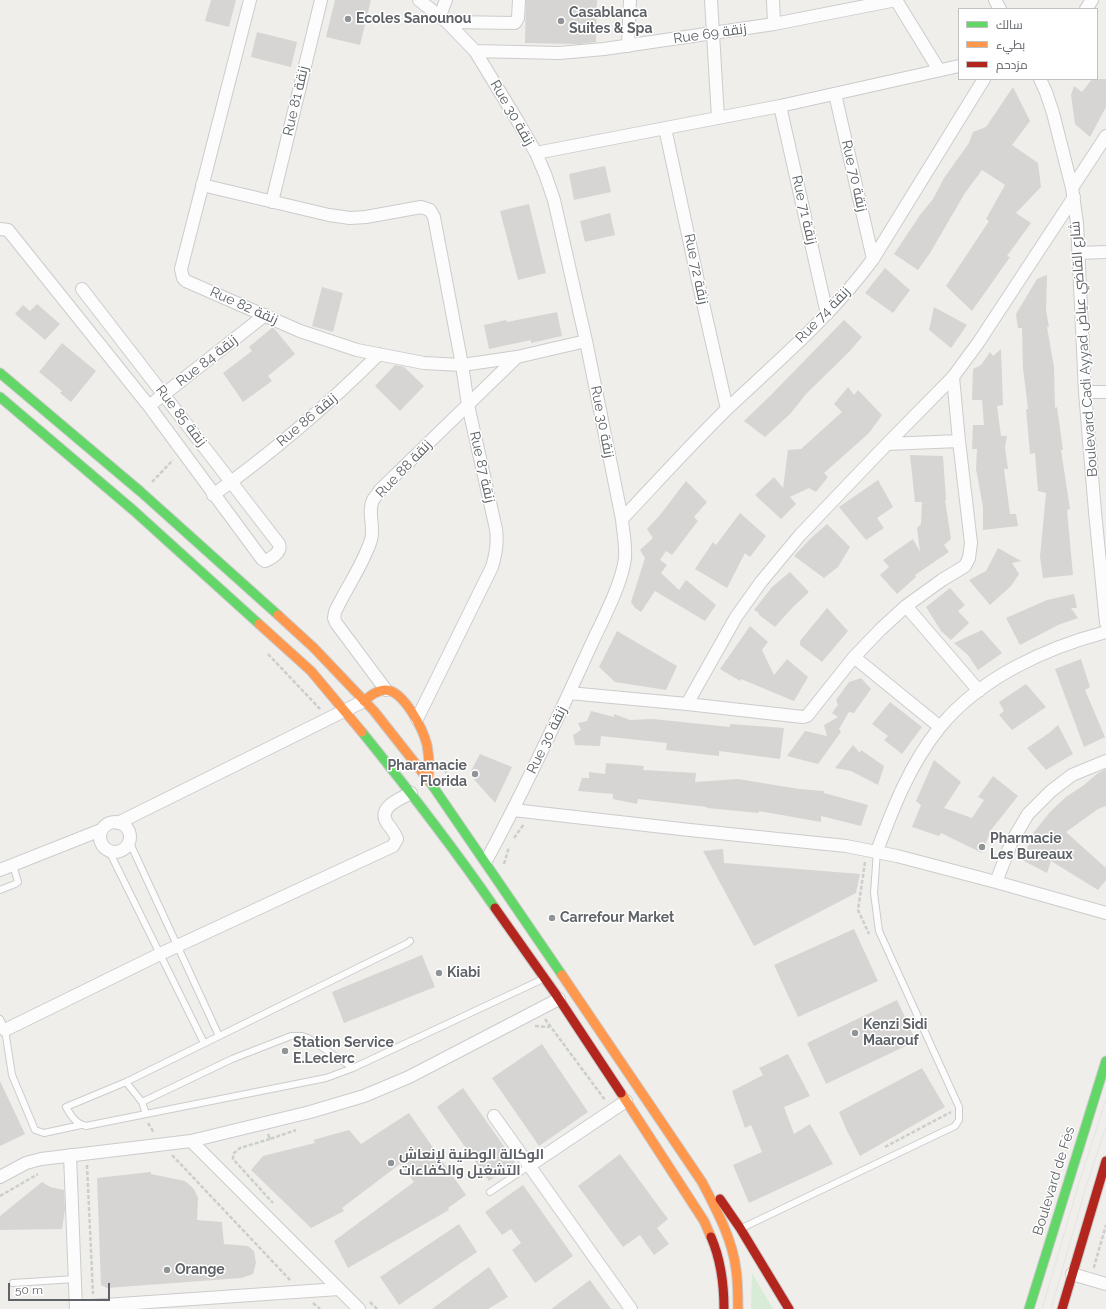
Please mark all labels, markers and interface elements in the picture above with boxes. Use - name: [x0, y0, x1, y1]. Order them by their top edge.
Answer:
- place label: Casablanca Suites & Spa: [569, 5, 652, 38]
- legend: [958, 8, 1098, 80]
- place label: Ecoles Sanounou: [356, 11, 471, 27]
- marker: Ecoles Sanounou: [343, 14, 353, 24]
- marker: Casablanca Suites & Spa: [556, 16, 566, 26]
- text: سالك: [996, 18, 1023, 32]
- street label: Rue 69 زنقة: [672, 21, 748, 47]
- text: بطيء: [996, 38, 1025, 52]
- text: مزدحم: [996, 58, 1028, 72]
- street label: Rue 81 زنقة: [280, 64, 312, 138]
- street label: Rue 30 زنقة: [486, 77, 538, 149]
- street label: Rue 70 زنقة: [838, 138, 870, 214]
- street label: Rue 71 زنقة: [788, 174, 820, 246]
- street label: Boulevard Cadi Ayyad شارع القاضي عياض: [1067, 220, 1101, 478]
- street label: Rue 72 زنقة: [680, 232, 712, 306]
- street label: Rue 74 زنقة: [792, 283, 854, 347]
- street label: Rue 82 زنقة: [207, 284, 281, 328]
- street label: Rue 84 زنقة: [173, 332, 241, 390]
- street label: Rue 85 زنقة: [152, 382, 210, 450]
- street label: Rue 30 زنقة: [587, 384, 617, 460]
- street label: Rue 86 زنقة: [273, 390, 341, 450]
- street label: Rue 87 زنقة: [466, 430, 498, 504]
- street label: Rue 88 زنقة: [372, 437, 436, 501]
- street label: Rue 30 زنقة: [523, 703, 571, 777]
- place label: Pharamacie Florida: [387, 758, 467, 790]
- marker: Pharamacie Florida: [470, 769, 480, 779]
- place label: Pharmacie Les Bureaux: [990, 831, 1073, 864]
- marker: Pharmacie Les Bureaux: [977, 842, 987, 852]
- place label: Carrefour Market: [560, 910, 674, 926]
- marker: Carrefour Market: [547, 913, 557, 923]
- place label: Kiabi: [447, 965, 480, 981]
- marker: Kiabi: [434, 968, 444, 978]
- place label: Kenzi Sidi Maarouf: [863, 1017, 927, 1050]
- marker: Kenzi Sidi Maarouf: [850, 1028, 860, 1038]
- place label: Station Service E.Leclerc: [293, 1035, 394, 1068]
- marker: Station Service E.Leclerc: [280, 1046, 290, 1056]
- street label: Boulevard de Fès: [1029, 1125, 1079, 1237]
- place label: الوكالة الوطنية لإنعاش التشغيل والكفاءات: [399, 1147, 544, 1180]
- marker: الوكالة الوطنية لإنعاش التشغيل والكفاءات: [386, 1158, 396, 1168]
- place label: Orange: [175, 1262, 225, 1278]
- marker: Orange: [162, 1265, 172, 1275]
- scale bar: [10, 1275, 112, 1301]
- text: 50 m: [15, 1283, 43, 1297]

